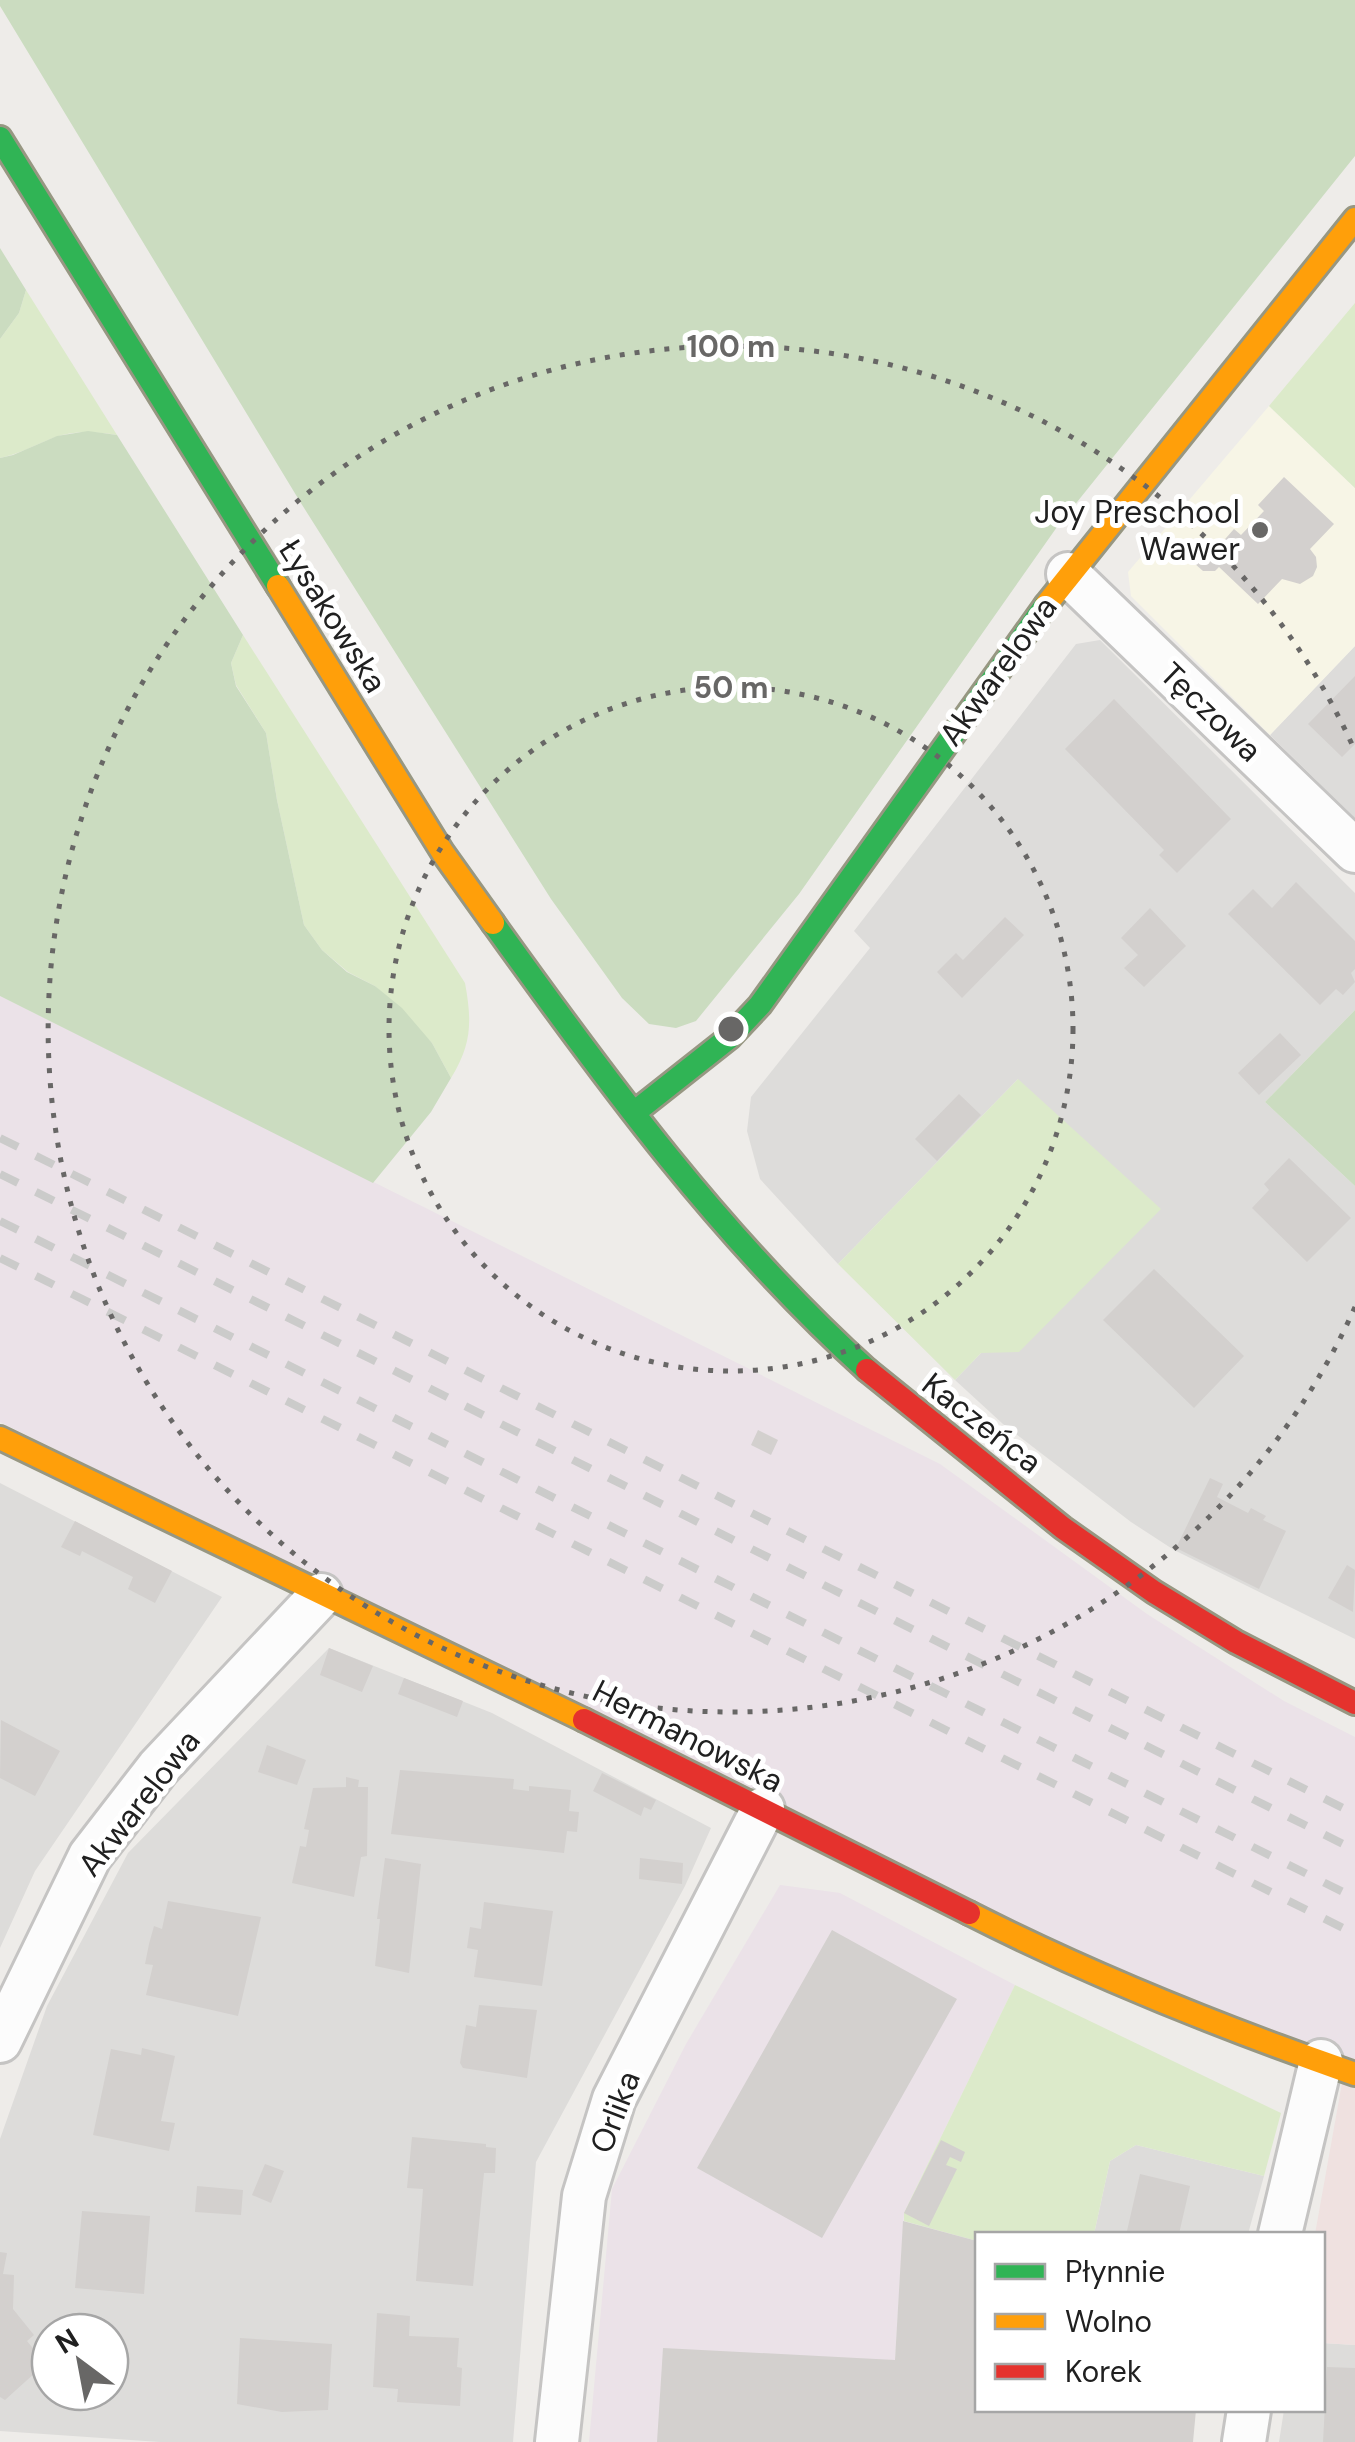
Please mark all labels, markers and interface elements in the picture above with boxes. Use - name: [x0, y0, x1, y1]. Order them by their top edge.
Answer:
- text: 100 m: [687, 327, 775, 366]
- place label: Joy Preschool Wawer: [1034, 491, 1240, 570]
- marker: Joy Preschool Wawer: [1249, 519, 1271, 541]
- street label: Łysakowska: [269, 531, 397, 701]
- street label: Akwarelowa: [930, 588, 1066, 754]
- street label: Tęczowa: [1151, 653, 1271, 771]
- text: 50 m: [693, 668, 769, 707]
- centre of rings: [713, 1011, 749, 1047]
- street label: Kaczeńca: [914, 1363, 1050, 1483]
- street label: Hermanowska: [586, 1670, 790, 1802]
- street label: Akwarelowa: [69, 1721, 209, 1885]
- street label: Orlika: [580, 2065, 650, 2159]
- legend: [975, 2232, 1325, 2412]
- text: Płynnie: [1065, 2252, 1165, 2291]
- text: Wolno: [1065, 2302, 1152, 2341]
- north arrow: [30, 2312, 130, 2412]
- text: N: [49, 2320, 85, 2362]
- text: Korek: [1065, 2352, 1142, 2391]

